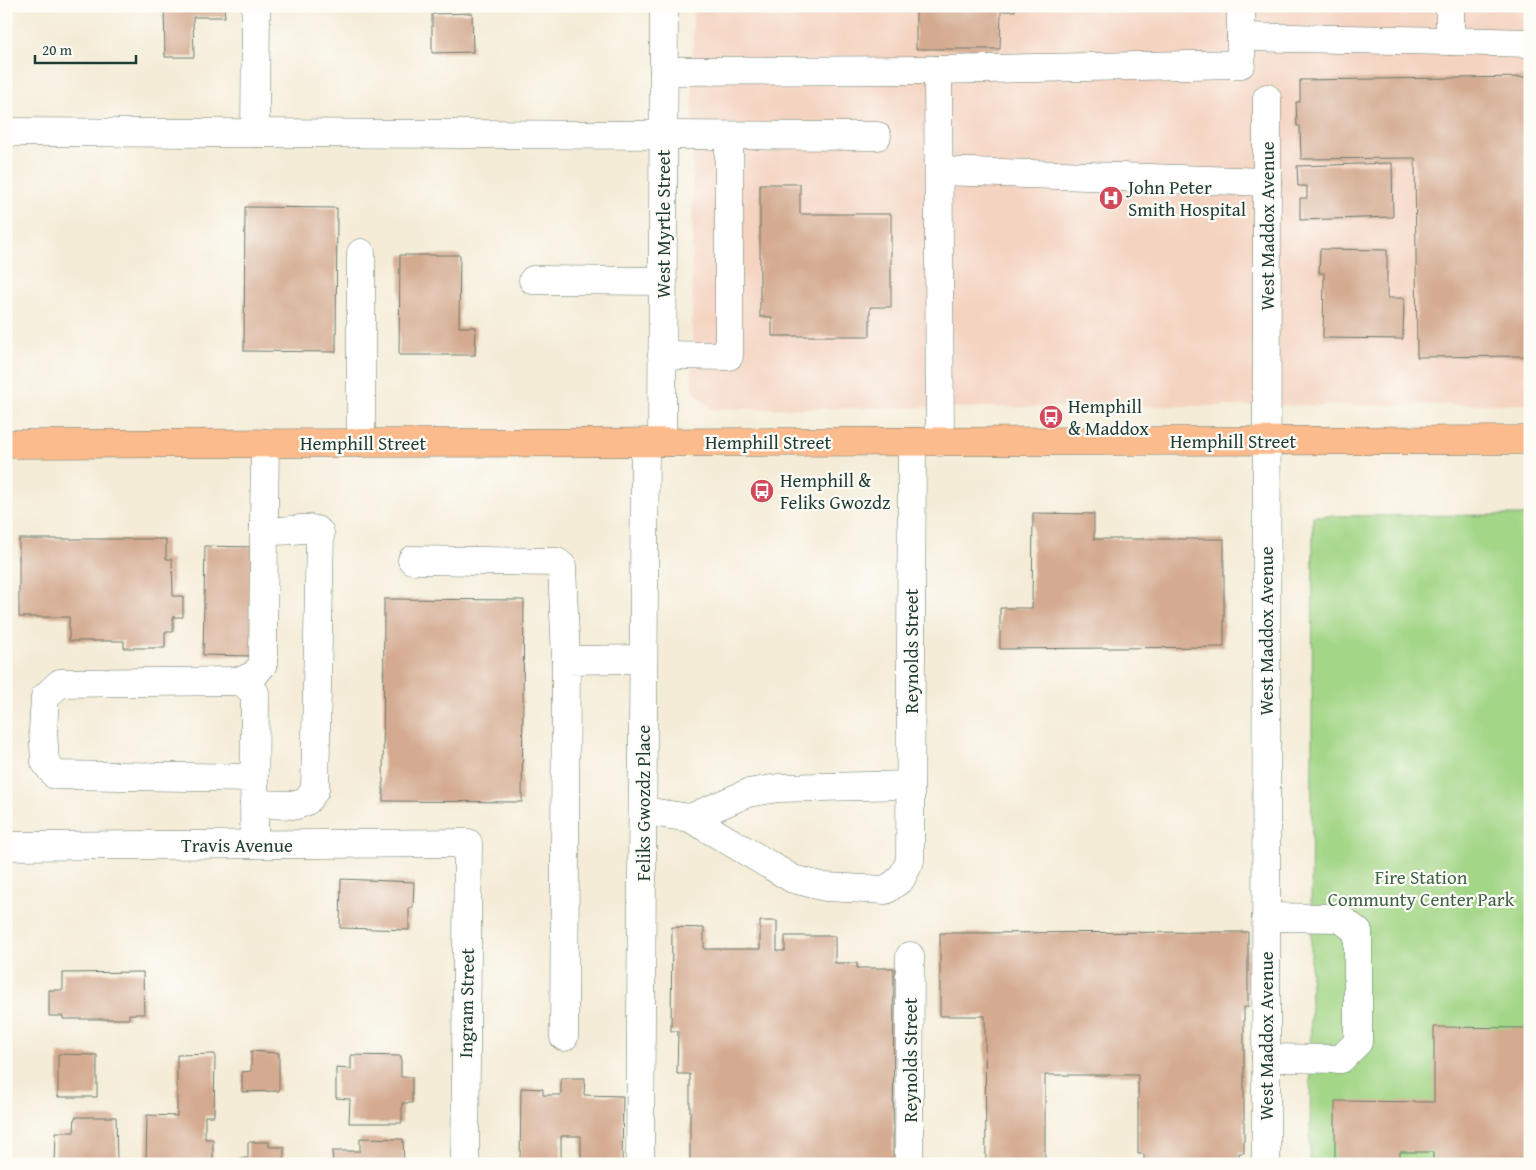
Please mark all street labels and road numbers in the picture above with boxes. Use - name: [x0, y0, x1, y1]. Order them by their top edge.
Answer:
- street label: West Maddox Avenue: [1253, 141, 1281, 311]
- street label: West Myrtle Street: [649, 149, 677, 298]
- street label: Hemphill Street: [1170, 427, 1296, 455]
- street label: Hemphill Street: [705, 428, 831, 456]
- street label: Hemphill Street: [300, 429, 426, 457]
- street label: West Maddox Avenue: [1252, 546, 1280, 716]
- street label: Reynolds Street: [897, 588, 925, 713]
- street label: Feliks Gwozdz Place: [629, 725, 657, 881]
- street label: Travis Avenue: [181, 831, 293, 859]
- street label: Ingram Street: [451, 947, 481, 1058]
- street label: West Maddox Avenue: [1252, 951, 1280, 1121]
- street label: Reynolds Street: [896, 997, 924, 1122]

